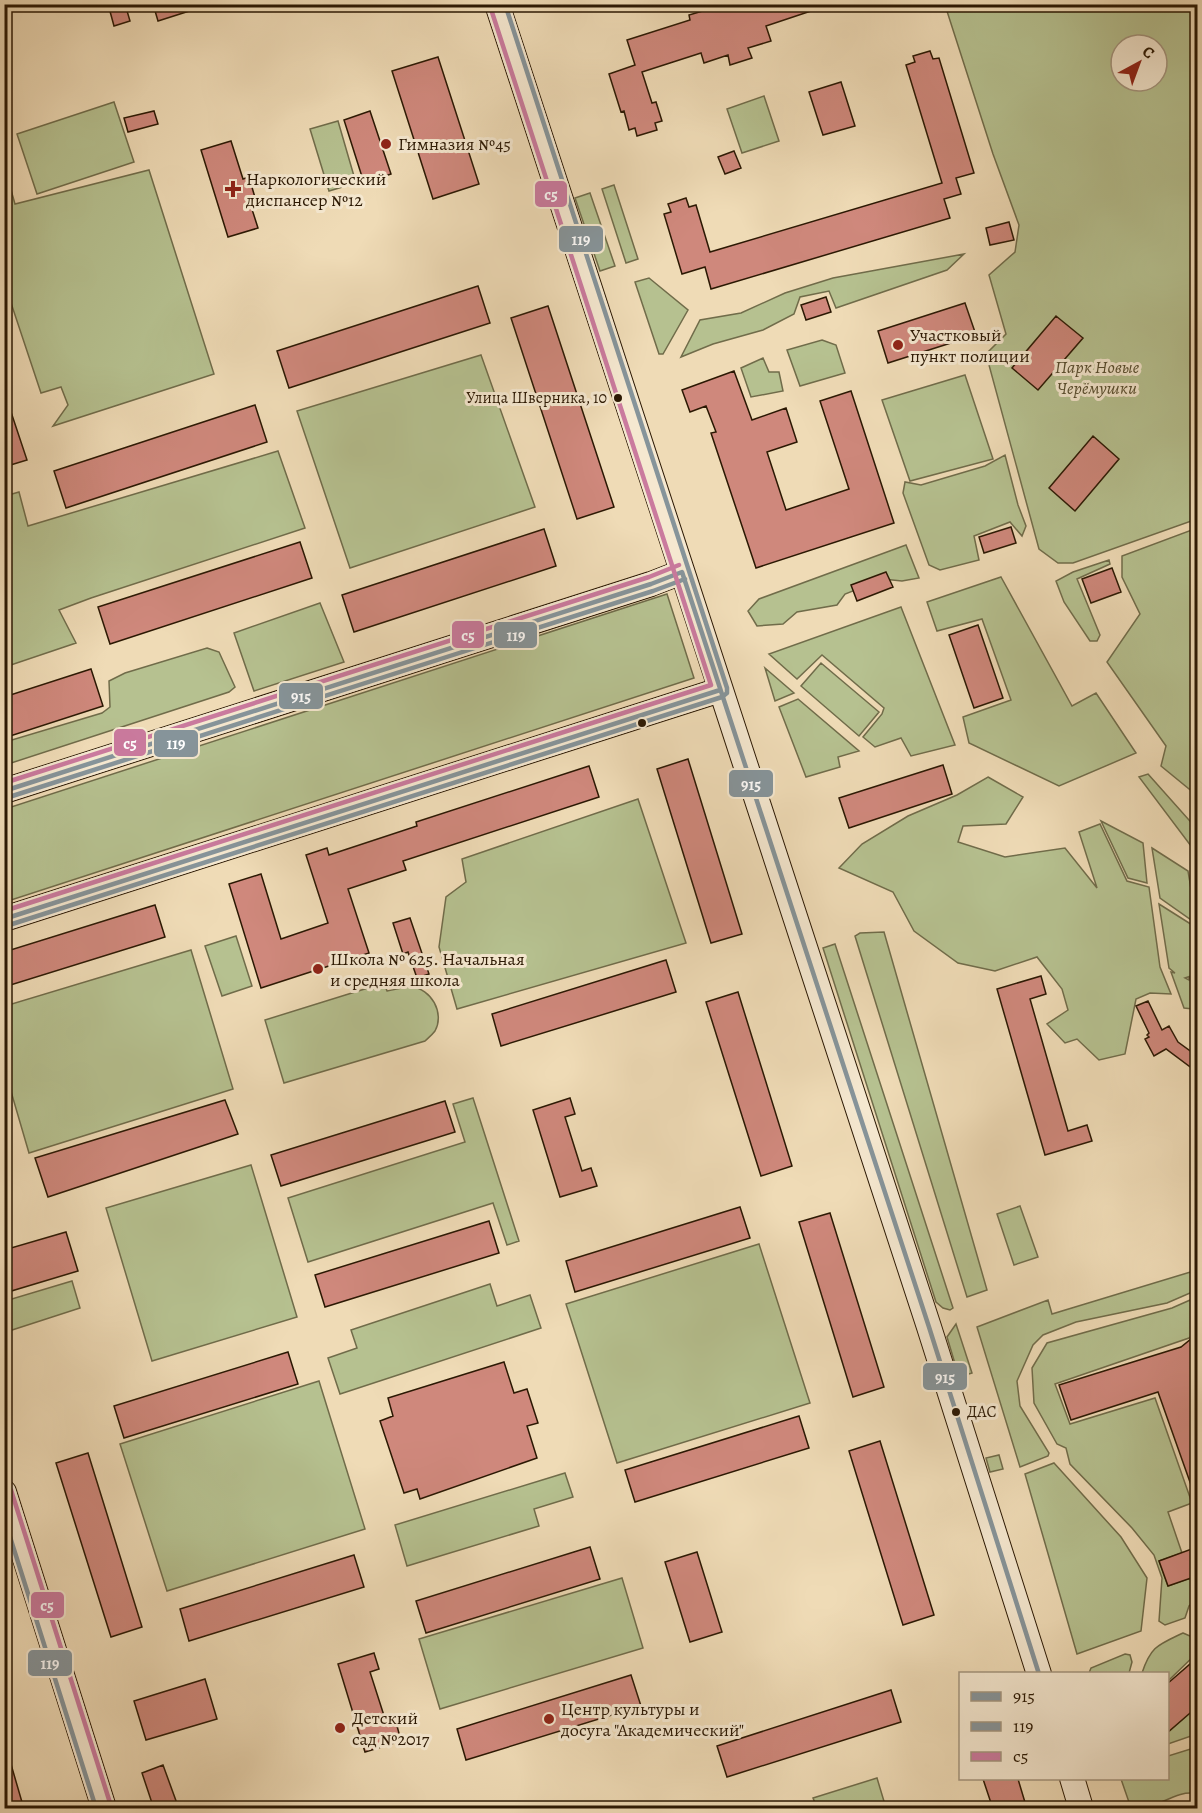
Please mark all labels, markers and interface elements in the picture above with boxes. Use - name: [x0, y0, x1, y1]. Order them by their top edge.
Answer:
- north arrow: [1109, 33, 1169, 93]
- text: С: [1137, 41, 1159, 64]
- place label: Гимназия №45: [398, 132, 511, 156]
- marker: Гимназия №45: [379, 137, 393, 151]
- place label: Наркологический диспансер №12: [245, 167, 386, 212]
- marker: Наркологический диспансер №12: [224, 180, 242, 198]
- line badge: с5: [534, 180, 568, 208]
- text: с5: [544, 184, 558, 206]
- line badge: 119: [558, 225, 604, 253]
- text: 119: [572, 229, 590, 251]
- place label: Участковый пункт полиции: [910, 323, 1030, 368]
- marker: Участковый пункт полиции: [891, 338, 905, 352]
- park label: Парк Новые Черёмушки: [1055, 355, 1140, 400]
- place label: Улица Шверника, 10: [466, 387, 607, 409]
- marker: Улица Шверника, 10: [612, 392, 624, 404]
- line badge: с5: [451, 620, 485, 649]
- line badge: 119: [493, 621, 538, 649]
- text: с5: [461, 625, 475, 647]
- text: 119: [507, 625, 525, 647]
- line badge: 915: [278, 682, 324, 710]
- text: 915: [291, 686, 311, 708]
- unlabelled marker: [636, 717, 648, 729]
- line badge: с5: [113, 728, 147, 757]
- line badge: 119: [153, 729, 199, 758]
- text: с5: [123, 733, 137, 755]
- text: 119: [167, 733, 185, 755]
- line badge: 915: [728, 769, 774, 798]
- text: 915: [741, 774, 761, 796]
- place label: Школа № 625. Начальная и средняя школа: [330, 947, 525, 992]
- marker: Школа № 625. Начальная и средняя школа: [311, 962, 325, 976]
- line badge: 915: [922, 1362, 968, 1391]
- text: 915: [935, 1367, 955, 1389]
- place label: ДАС: [967, 1401, 996, 1423]
- marker: ДАС: [950, 1406, 962, 1418]
- line badge: с5: [30, 1591, 65, 1619]
- text: с5: [40, 1595, 54, 1617]
- line badge: 119: [27, 1649, 73, 1677]
- text: 119: [41, 1653, 59, 1675]
- legend: [959, 1672, 1169, 1780]
- text: 915: [1013, 1684, 1035, 1708]
- place label: Центр культуры и досуга "Академический": [560, 1697, 744, 1742]
- place label: Детский сад №2017: [352, 1706, 430, 1751]
- marker: Центр культуры и досуга "Академический": [542, 1712, 556, 1726]
- text: 119: [1013, 1714, 1034, 1738]
- marker: Детский сад №2017: [333, 1721, 347, 1735]
- text: с5: [1013, 1744, 1029, 1768]

